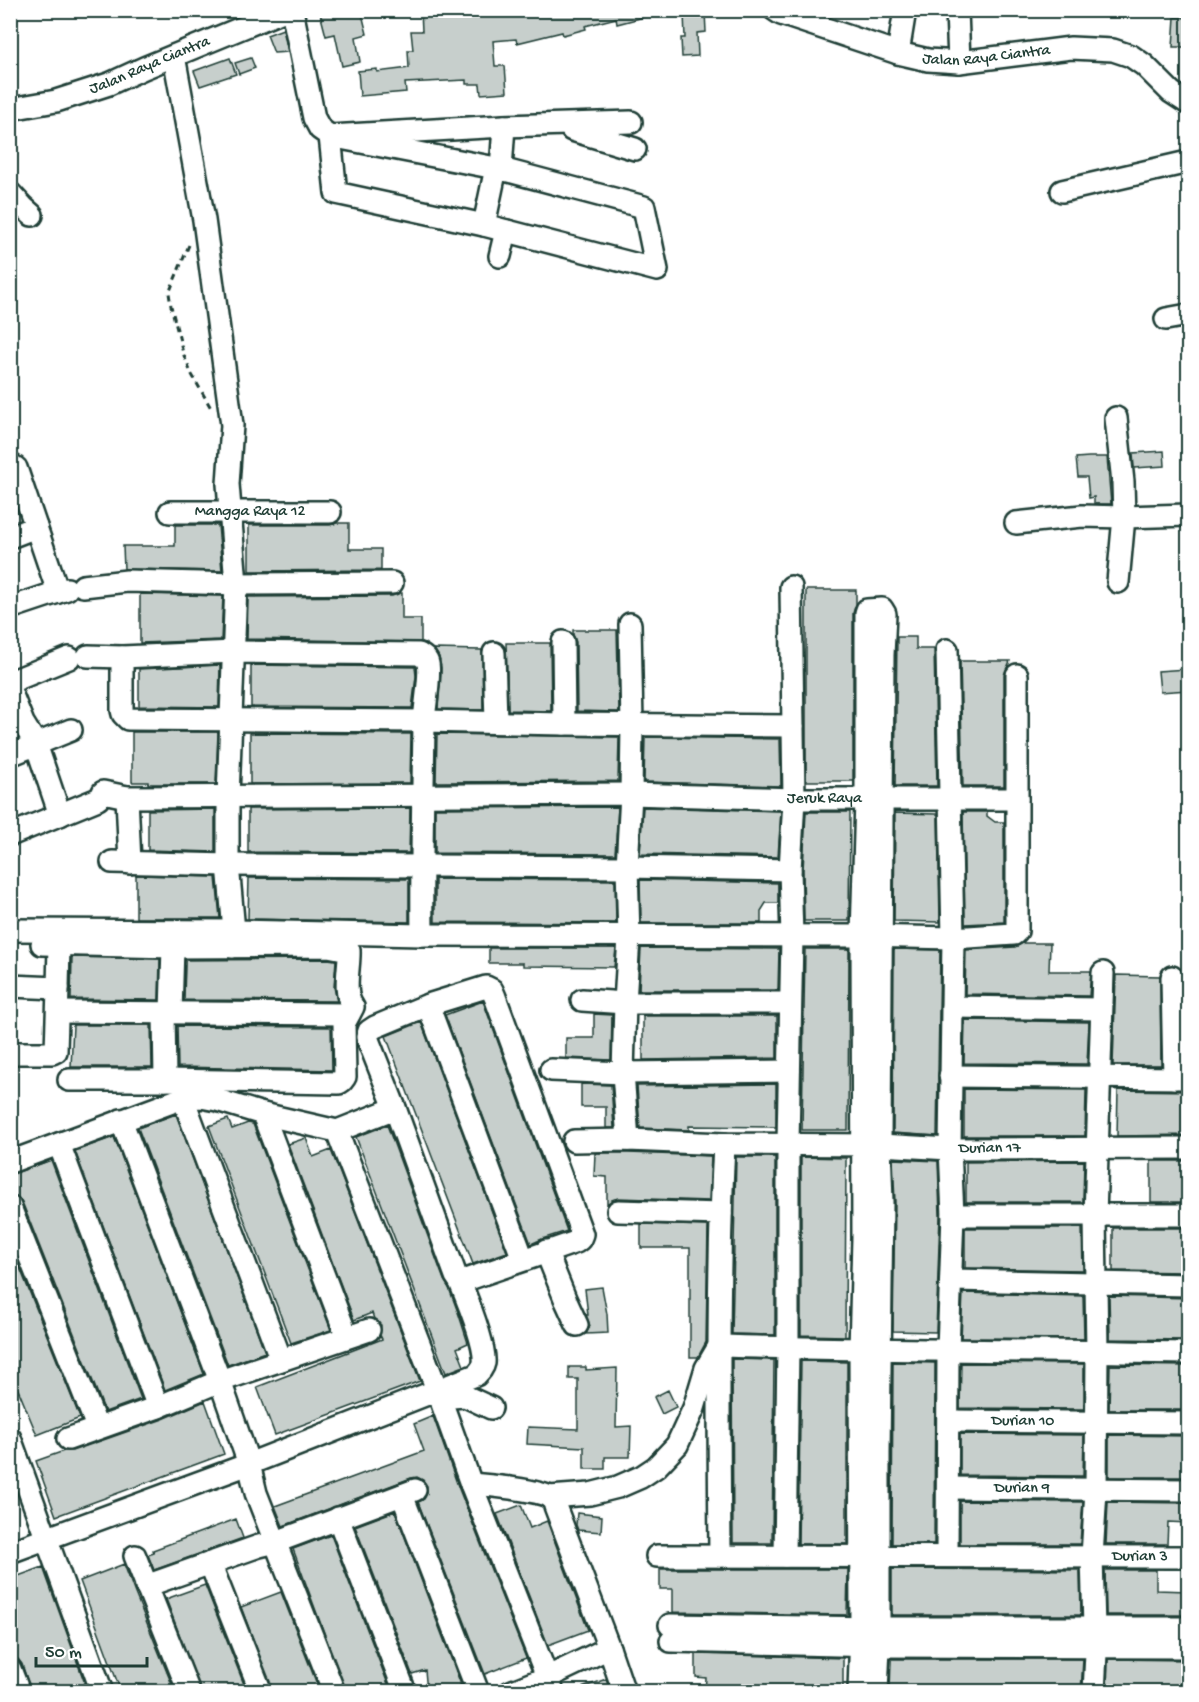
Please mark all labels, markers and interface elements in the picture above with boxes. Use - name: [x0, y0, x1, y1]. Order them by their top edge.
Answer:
- street label: Jalan Raya Ciantra: [87, 32, 214, 99]
- street label: Jalan Raya Ciantra: [920, 41, 1053, 72]
- street label: Mangga Raya 12: [195, 503, 305, 522]
- street label: Jeruk Raya: [787, 789, 863, 809]
- street label: Durian 17: [958, 1139, 1022, 1158]
- street label: Durian 10: [990, 1412, 1055, 1431]
- street label: Durian 9: [993, 1479, 1050, 1498]
- street label: Durian 3: [1111, 1547, 1168, 1566]
- scale bar: [36, 1630, 147, 1668]
- text: 50 m: [45, 1643, 82, 1664]

